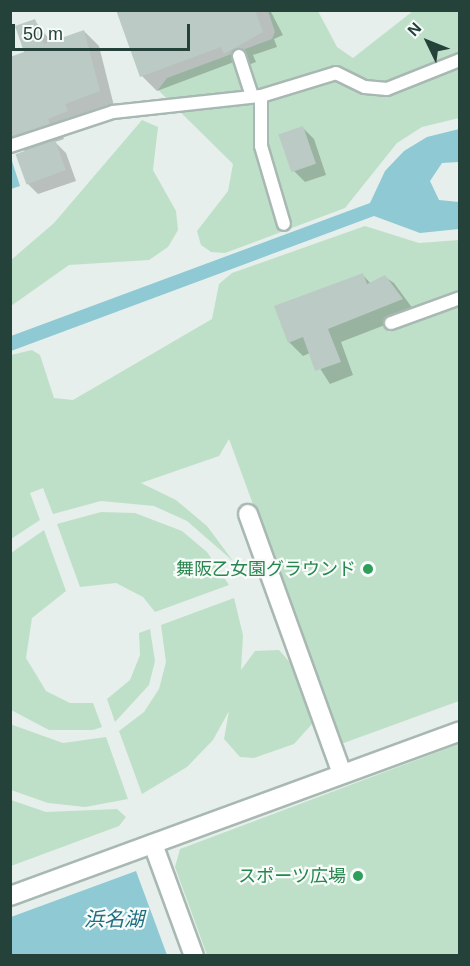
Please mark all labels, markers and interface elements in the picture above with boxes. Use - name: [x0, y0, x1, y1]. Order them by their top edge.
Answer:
- scale bar: [15, 12, 194, 50]
- north arrow: [398, 12, 458, 72]
- text: N: [404, 19, 425, 39]
- text: 50 m: [23, 24, 63, 44]
- place label: 舞阪乙女園グラウンド: [176, 558, 356, 580]
- marker: 舞阪乙女園グラウンド: [361, 562, 375, 576]
- place label: スポーツ広場: [238, 865, 346, 887]
- marker: スポーツ広場: [351, 869, 365, 883]
- water label: 浜名湖: [84, 907, 144, 931]

